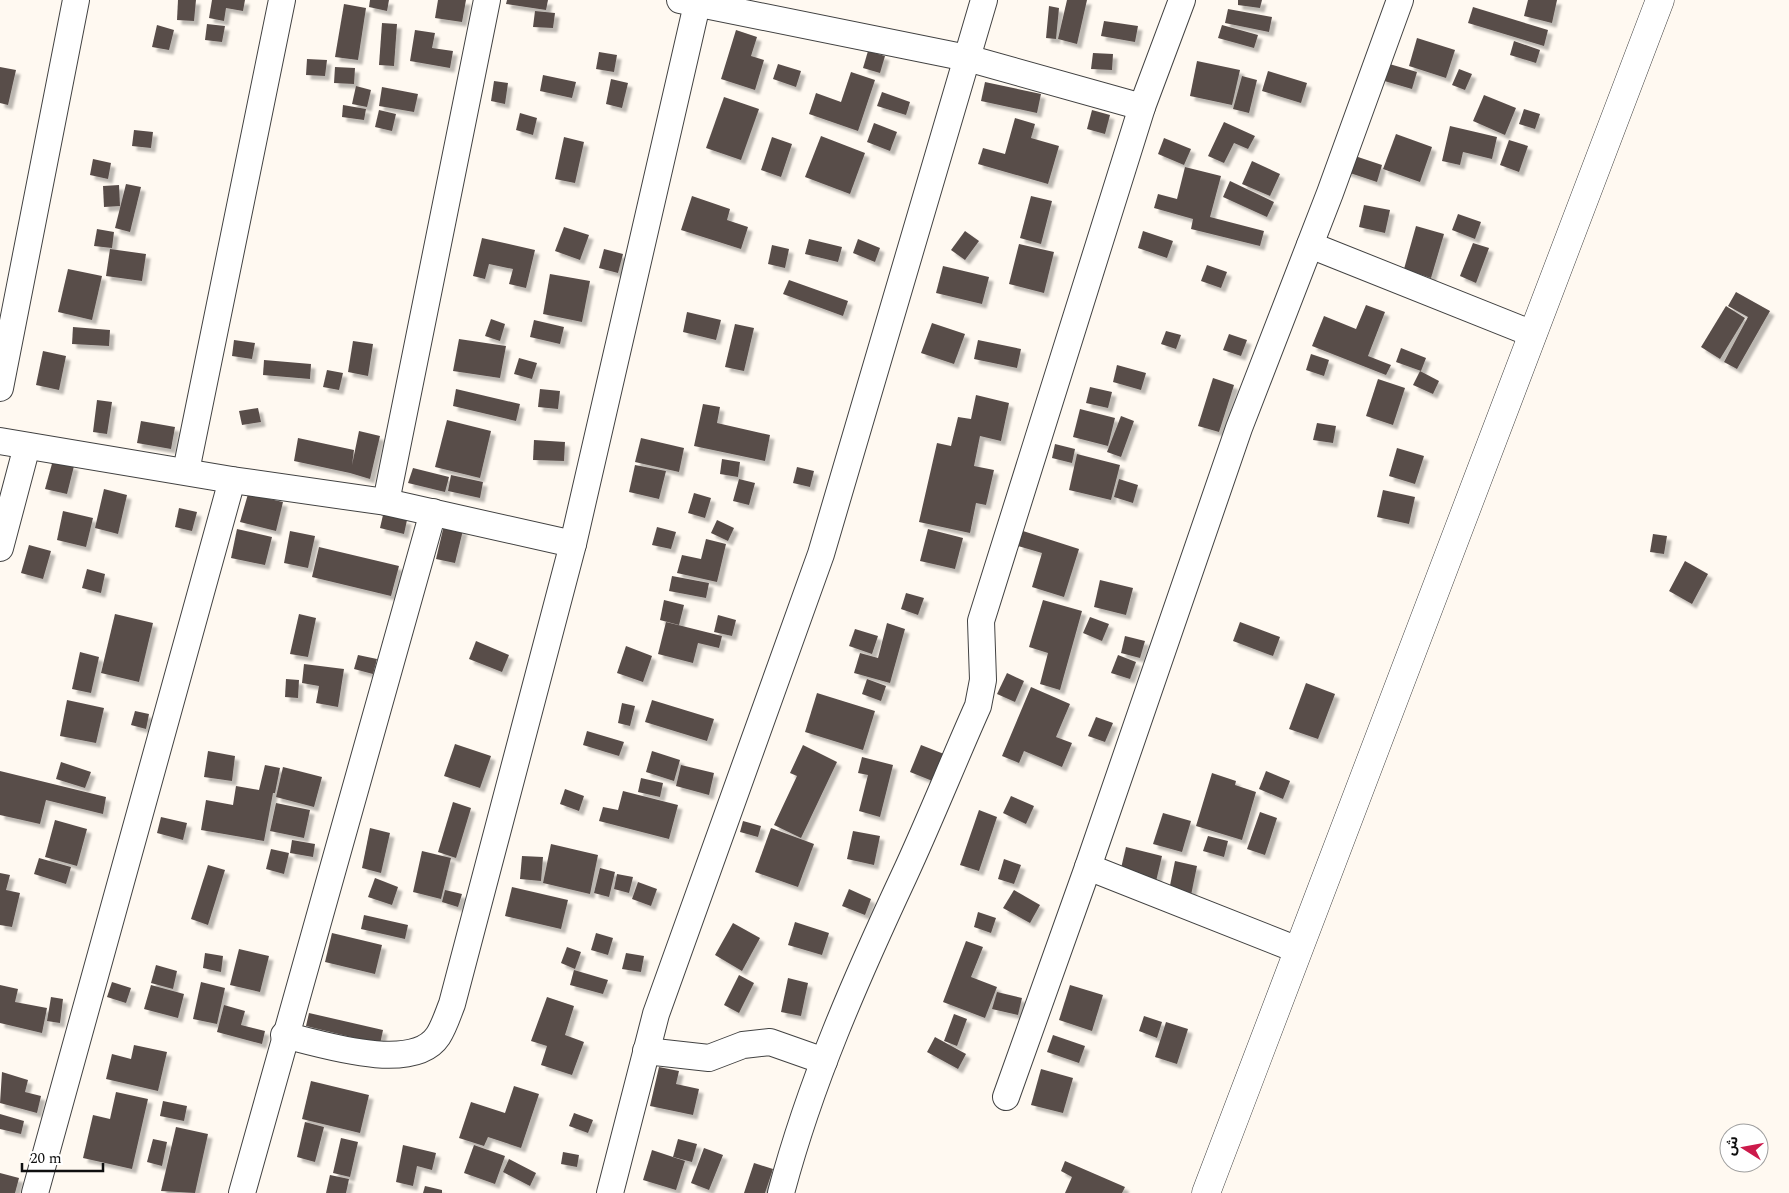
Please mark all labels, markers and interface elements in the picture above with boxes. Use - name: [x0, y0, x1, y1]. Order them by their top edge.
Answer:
- north arrow: [1719, 1123, 1769, 1173]
- text: ش: [1720, 1134, 1744, 1157]
- scale bar: [22, 1140, 104, 1172]
- text: 20 m: [30, 1147, 62, 1170]

